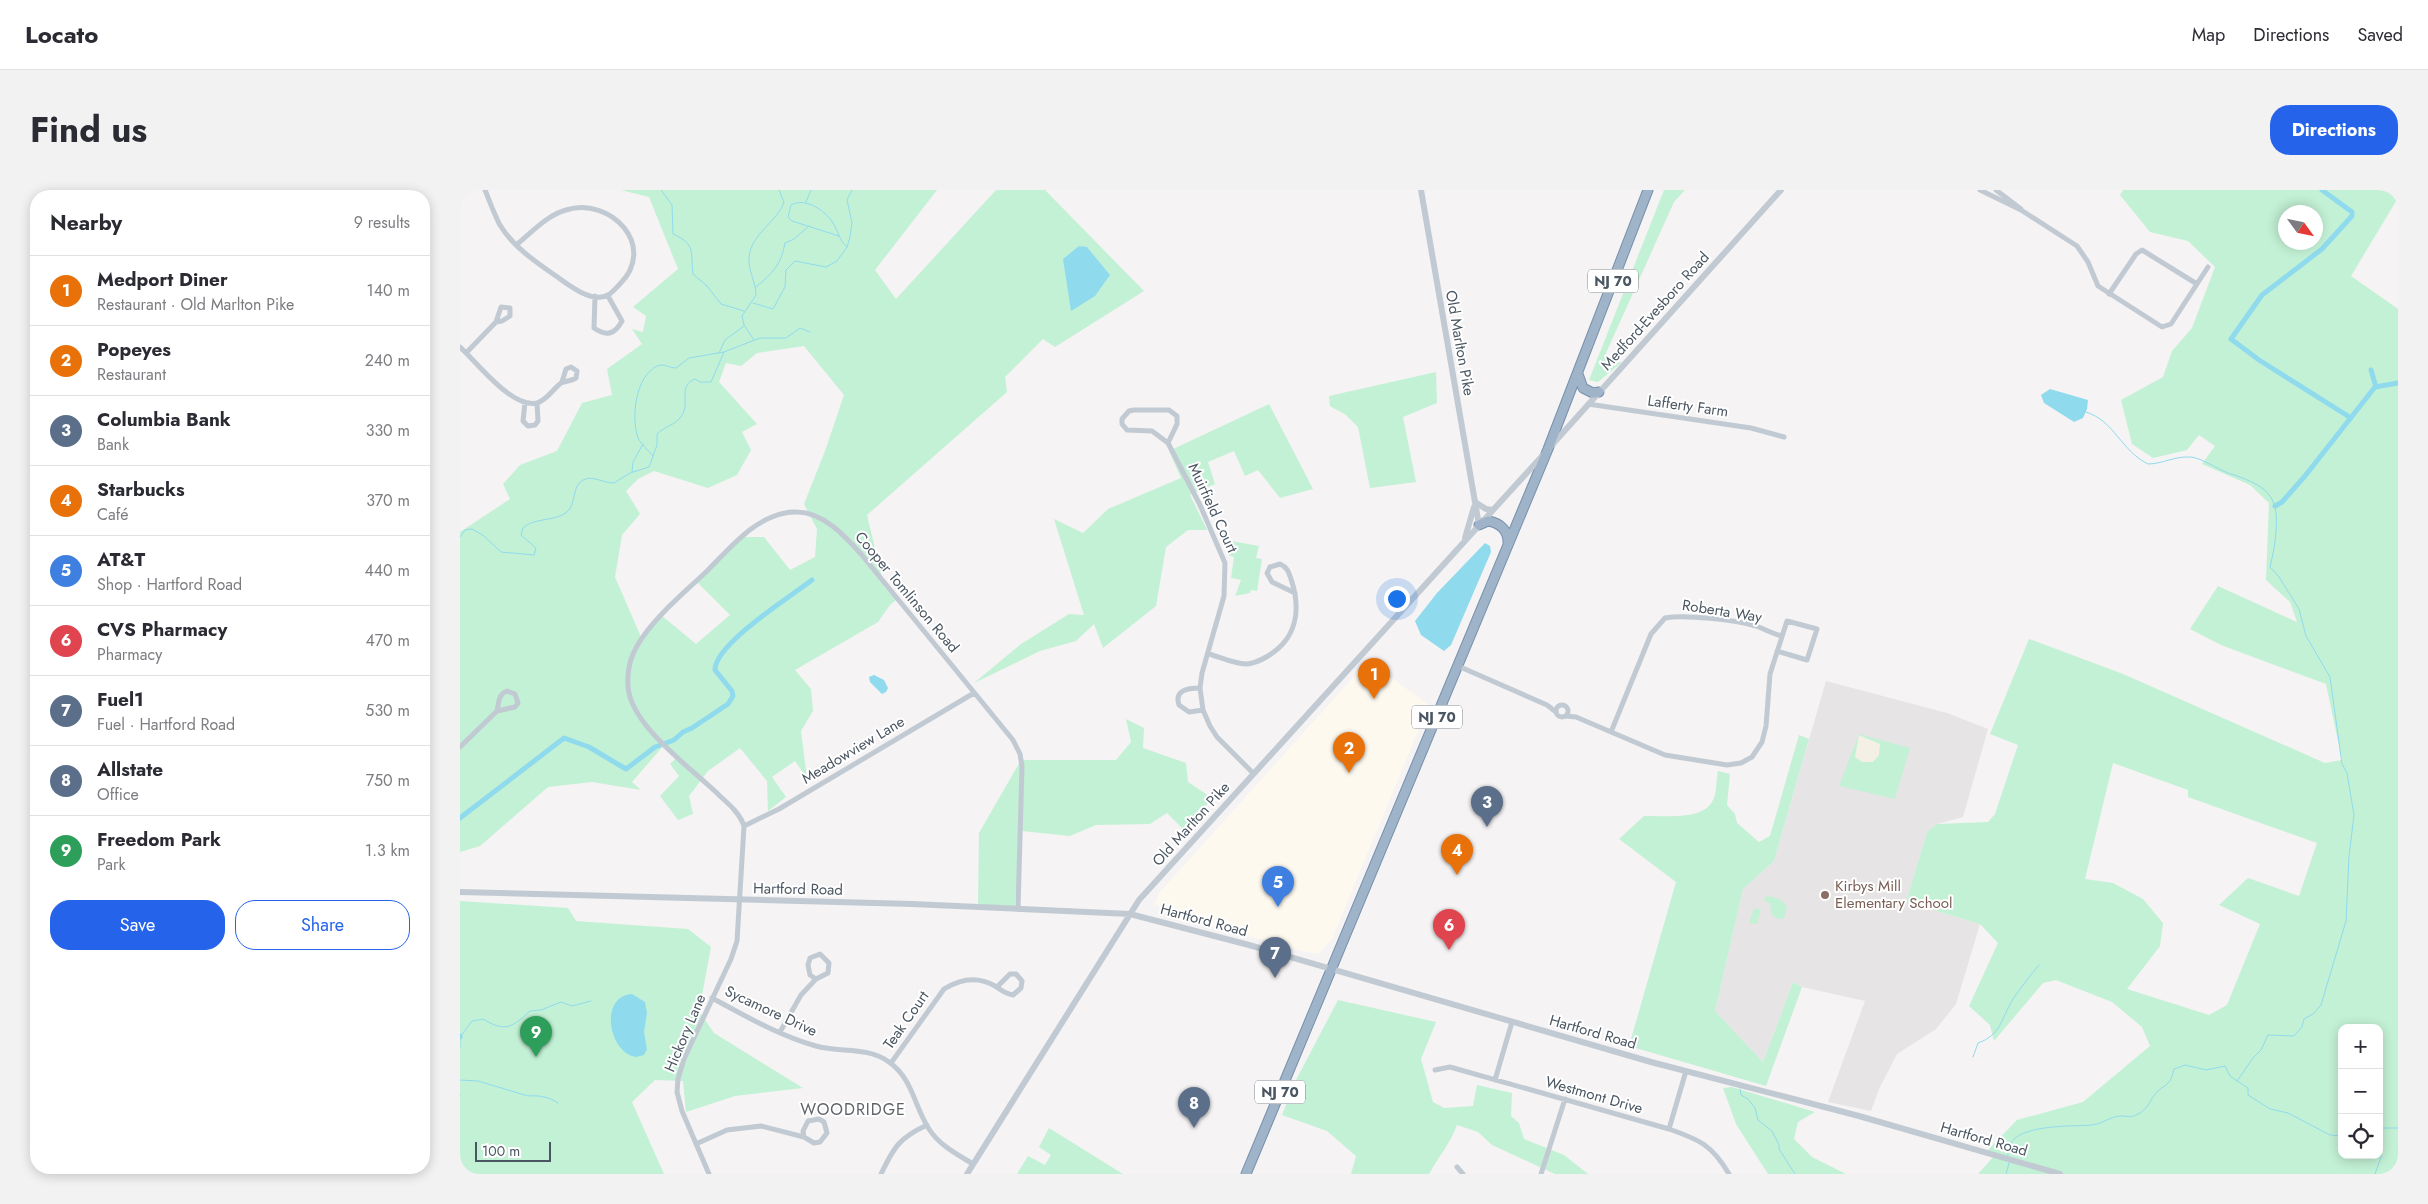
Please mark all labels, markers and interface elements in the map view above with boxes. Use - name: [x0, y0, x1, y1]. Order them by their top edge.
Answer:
- text: Locato: [25, 17, 98, 52]
- text: Map: [2192, 22, 2225, 48]
- text: Directions: [2253, 22, 2329, 48]
- text: Saved: [2357, 22, 2403, 48]
- text: Find us: [30, 105, 147, 155]
- button: Directions: [2270, 105, 2398, 155]
- north arrow: [2278, 205, 2323, 250]
- text: Nearby: [50, 208, 122, 238]
- text: 9 results: [354, 211, 410, 234]
- street label: Medford-Evesboro Road: [1596, 247, 1714, 375]
- text: Medport Diner: [97, 266, 228, 293]
- road number: NJ 70: [1588, 270, 1638, 292]
- text: 1: [62, 279, 70, 302]
- text: 140 m: [367, 279, 410, 302]
- street label: Old Marlton Pike: [1440, 289, 1480, 398]
- text: Restaurant · Old Marlton Pike: [97, 293, 294, 316]
- text: Popeyes: [97, 336, 171, 363]
- text: 2: [61, 349, 71, 372]
- text: 240 m: [365, 349, 410, 372]
- text: Restaurant: [97, 363, 166, 386]
- street label: Lafferty Farm: [1646, 389, 1730, 423]
- text: Columbia Bank: [97, 406, 231, 433]
- text: 3: [61, 419, 71, 442]
- text: 330 m: [366, 419, 410, 442]
- text: Bank: [97, 433, 129, 456]
- street label: Muirfield Court: [1183, 460, 1244, 557]
- text: Starbucks: [97, 476, 185, 503]
- text: 4: [60, 489, 72, 512]
- text: 370 m: [366, 489, 410, 512]
- text: Café: [97, 503, 128, 526]
- street label: Cooper Tomlinson Road: [850, 527, 964, 657]
- text: AT&T: [97, 546, 145, 573]
- text: 5: [61, 559, 71, 582]
- text: 440 m: [364, 559, 410, 582]
- text: Shop · Hartford Road: [97, 573, 242, 596]
- your location: [1384, 586, 1410, 612]
- street label: Roberta Way: [1681, 594, 1764, 628]
- text: CVS Pharmacy: [97, 616, 227, 643]
- text: 6: [61, 629, 71, 652]
- text: 470 m: [365, 629, 410, 652]
- text: Pharmacy: [97, 643, 162, 666]
- pin: 1: [1358, 658, 1390, 699]
- text: Fuel1: [97, 686, 144, 713]
- text: 7: [61, 699, 71, 722]
- text: 530 m: [365, 699, 410, 722]
- road number: NJ 70: [1412, 706, 1462, 728]
- street label: Meadowview Lane: [797, 710, 909, 789]
- text: Fuel · Hartford Road: [97, 713, 235, 736]
- pin: 2: [1333, 732, 1365, 773]
- text: Allstate: [97, 756, 163, 783]
- text: 8: [61, 769, 71, 792]
- text: 750 m: [366, 769, 410, 792]
- street label: Old Marlton Pike: [1147, 777, 1235, 871]
- text: Office: [97, 783, 139, 806]
- pin: 3: [1471, 786, 1503, 827]
- text: Freedom Park: [97, 826, 221, 853]
- pin: 4: [1441, 834, 1473, 875]
- text: 9: [61, 839, 71, 862]
- text: 1.3 km: [365, 839, 410, 862]
- text: Park: [97, 853, 126, 876]
- pin: 5: [1262, 866, 1294, 907]
- place label: Kirbys Mill Elementary School: [1835, 875, 1952, 914]
- street label: Hartford Road: [753, 877, 843, 901]
- marker: Kirbys Mill Elementary School: [1819, 889, 1831, 901]
- street label: Hartford Road: [1158, 898, 1250, 942]
- button: Save: [50, 900, 225, 950]
- button: Share: [235, 900, 410, 950]
- pin: 6: [1433, 909, 1465, 950]
- pin: 7: [1259, 937, 1291, 978]
- street label: Sycamore Drive: [721, 980, 821, 1042]
- street label: Teak Court: [878, 986, 934, 1054]
- street label: Hickory Lane: [659, 990, 711, 1075]
- street label: Hartford Road: [1547, 1009, 1639, 1055]
- pin: 9: [520, 1016, 552, 1057]
- map controls: [2338, 1024, 2383, 1159]
- button: +: [2338, 1024, 2383, 1069]
- button: −: [2338, 1069, 2383, 1114]
- street label: Westmont Drive: [1543, 1071, 1645, 1119]
- road number: NJ 70: [1255, 1080, 1305, 1104]
- pin: 8: [1178, 1087, 1210, 1128]
- district label: WOODRIDGE: [800, 1098, 906, 1121]
- button: locate: [2338, 1114, 2383, 1159]
- street label: Hartford Road: [1938, 1116, 2030, 1162]
- scale bar: [475, 1139, 551, 1162]
- text: 100 m: [482, 1141, 520, 1161]

